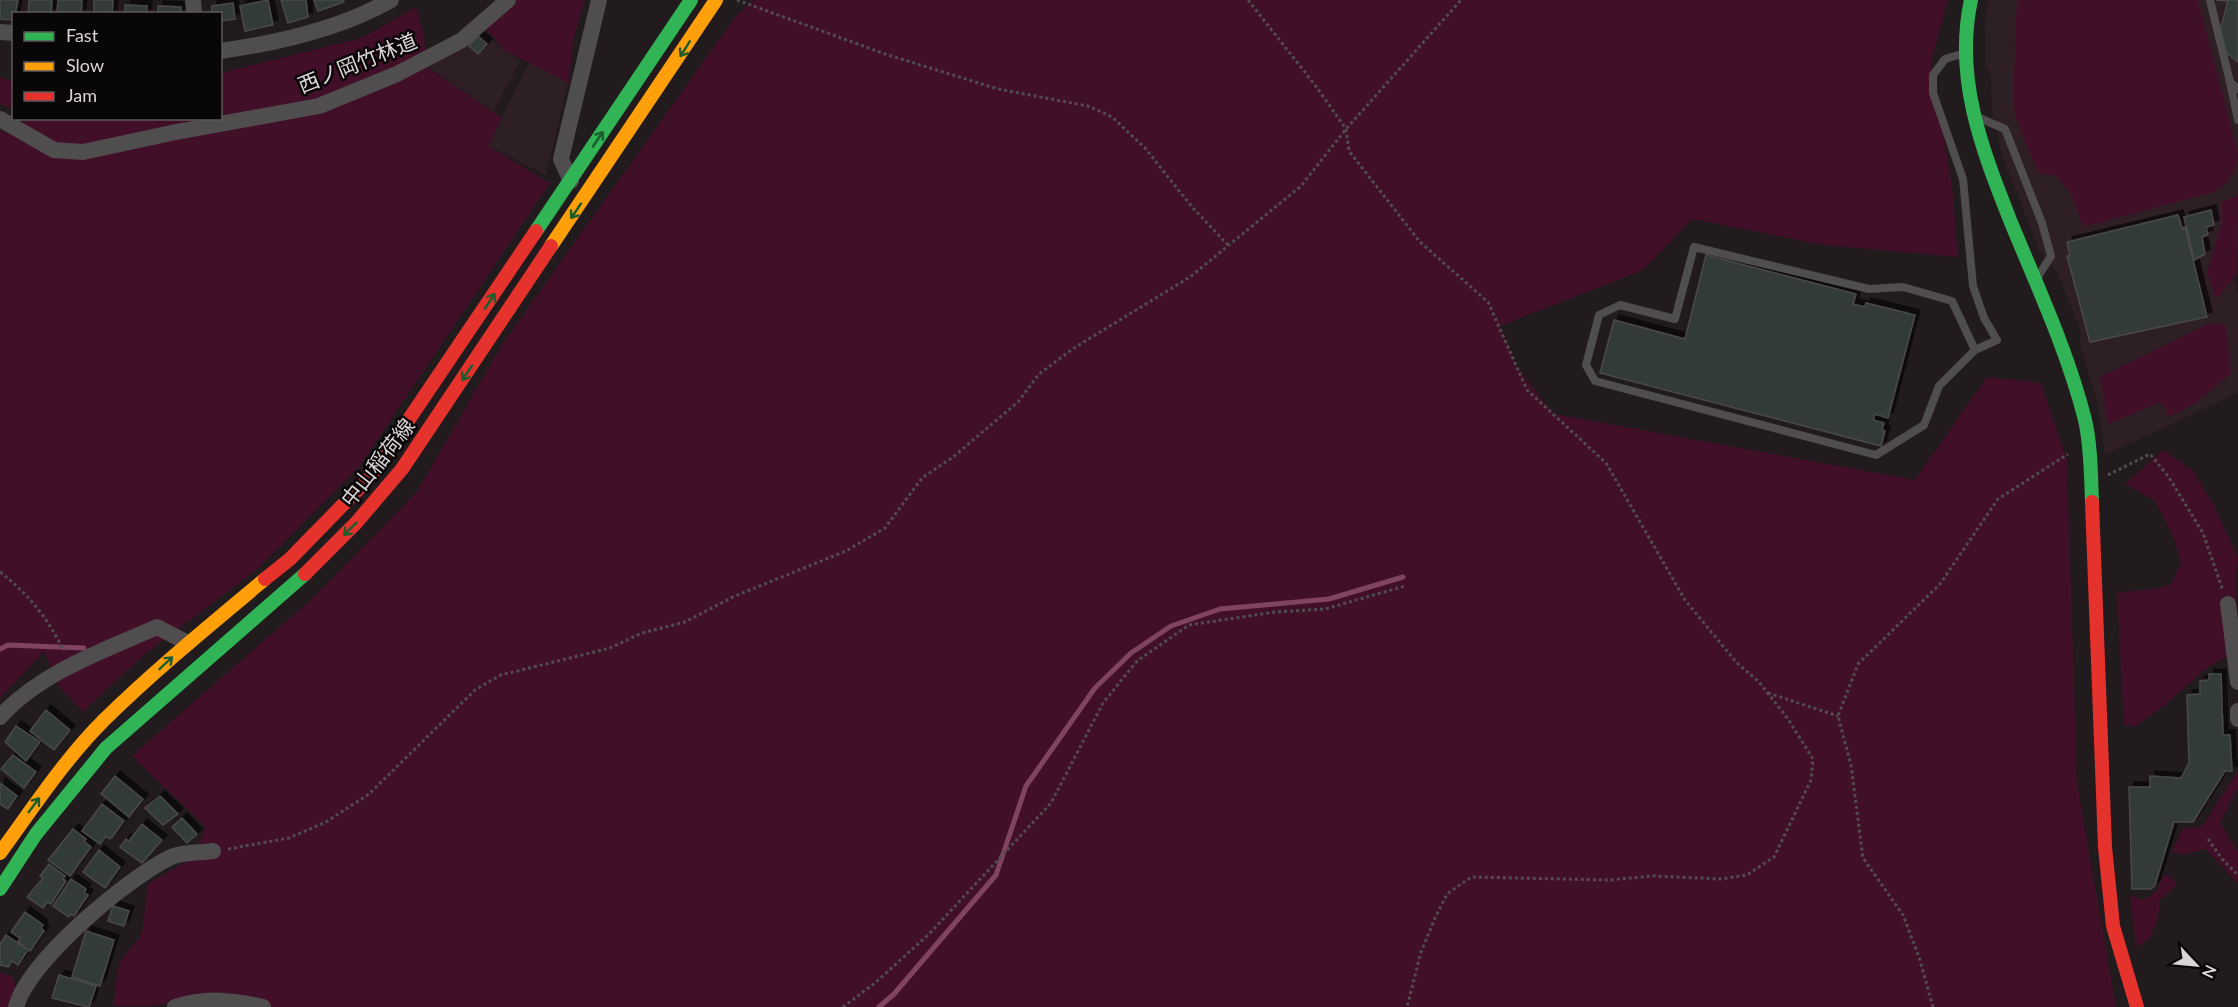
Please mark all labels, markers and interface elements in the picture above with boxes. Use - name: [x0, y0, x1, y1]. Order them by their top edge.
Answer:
- legend: [12, 12, 222, 120]
- text: Fast: [66, 24, 99, 46]
- street label: 西ノ岡竹林道: [294, 27, 420, 97]
- one-way arrow: [678, 41, 691, 58]
- text: Slow: [66, 54, 104, 76]
- text: Jam: [66, 84, 97, 106]
- one-way arrow: [593, 131, 605, 148]
- one-way arrow: [570, 203, 582, 219]
- one-way arrow: [484, 294, 496, 310]
- one-way arrow: [461, 364, 473, 381]
- street label: 中山稲荷線: [335, 413, 419, 511]
- one-way arrow: [343, 521, 357, 536]
- one-way arrow: [158, 656, 173, 670]
- one-way arrow: [27, 798, 40, 814]
- north arrow: [2166, 935, 2226, 995]
- text: N: [2199, 962, 2221, 981]

